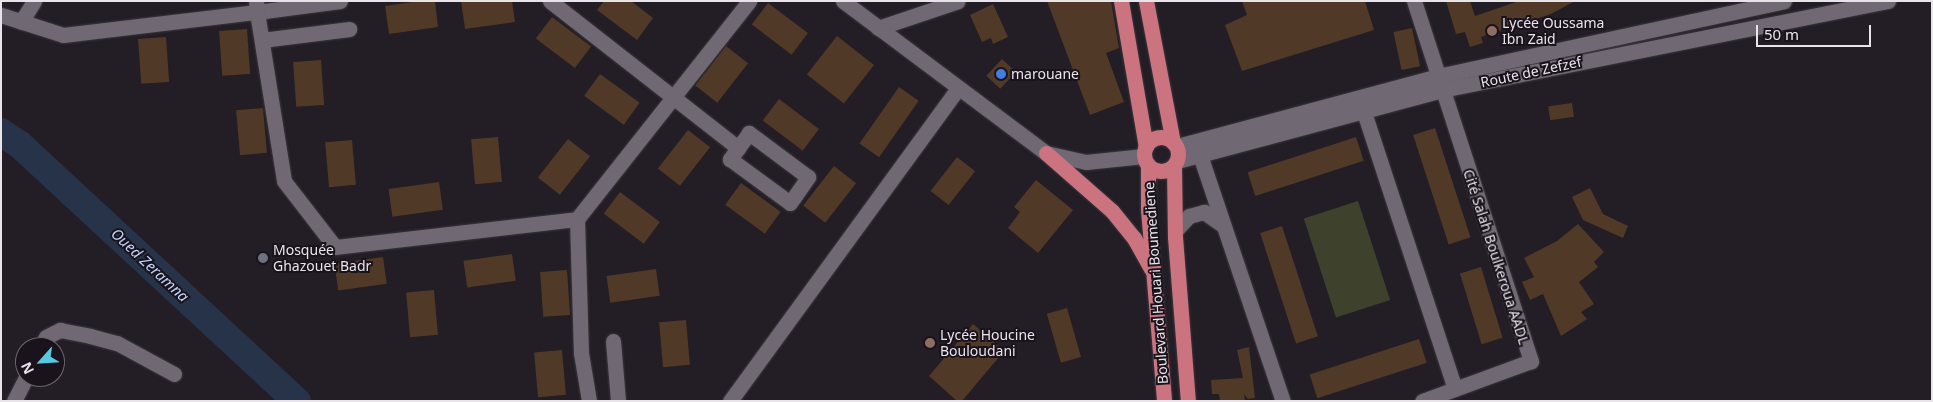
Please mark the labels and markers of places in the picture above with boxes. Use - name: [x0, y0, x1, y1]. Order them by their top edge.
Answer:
- place label: Lycée Oussama Ibn Zaid: [1502, 15, 1604, 48]
- marker: Lycée Oussama Ibn Zaid: [1486, 25, 1498, 37]
- place label: marouane: [1011, 66, 1079, 82]
- marker: marouane: [995, 68, 1007, 80]
- place label: Mosquée Ghazouet Badr: [273, 242, 371, 274]
- marker: Mosquée Ghazouet Badr: [257, 252, 269, 264]
- place label: Lycée Houcine Bouloudani: [940, 327, 1035, 360]
- marker: Lycée Houcine Bouloudani: [924, 337, 936, 349]

